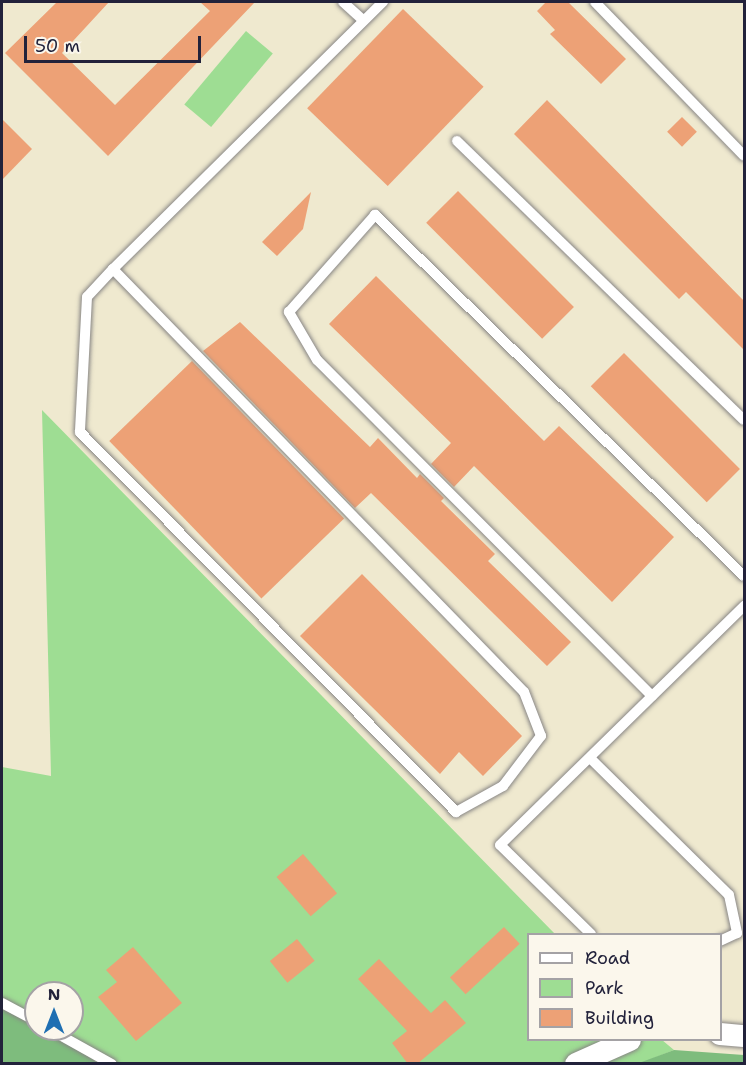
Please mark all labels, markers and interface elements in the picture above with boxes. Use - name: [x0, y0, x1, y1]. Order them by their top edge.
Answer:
- scale bar: [27, 24, 204, 62]
- text: 50 m: [35, 34, 80, 58]
- legend: [527, 933, 722, 1041]
- text: Road: [585, 946, 630, 970]
- text: Park: [585, 976, 624, 1000]
- north arrow: [24, 981, 84, 1041]
- text: N: [48, 984, 60, 1005]
- text: Building: [585, 1006, 654, 1030]

